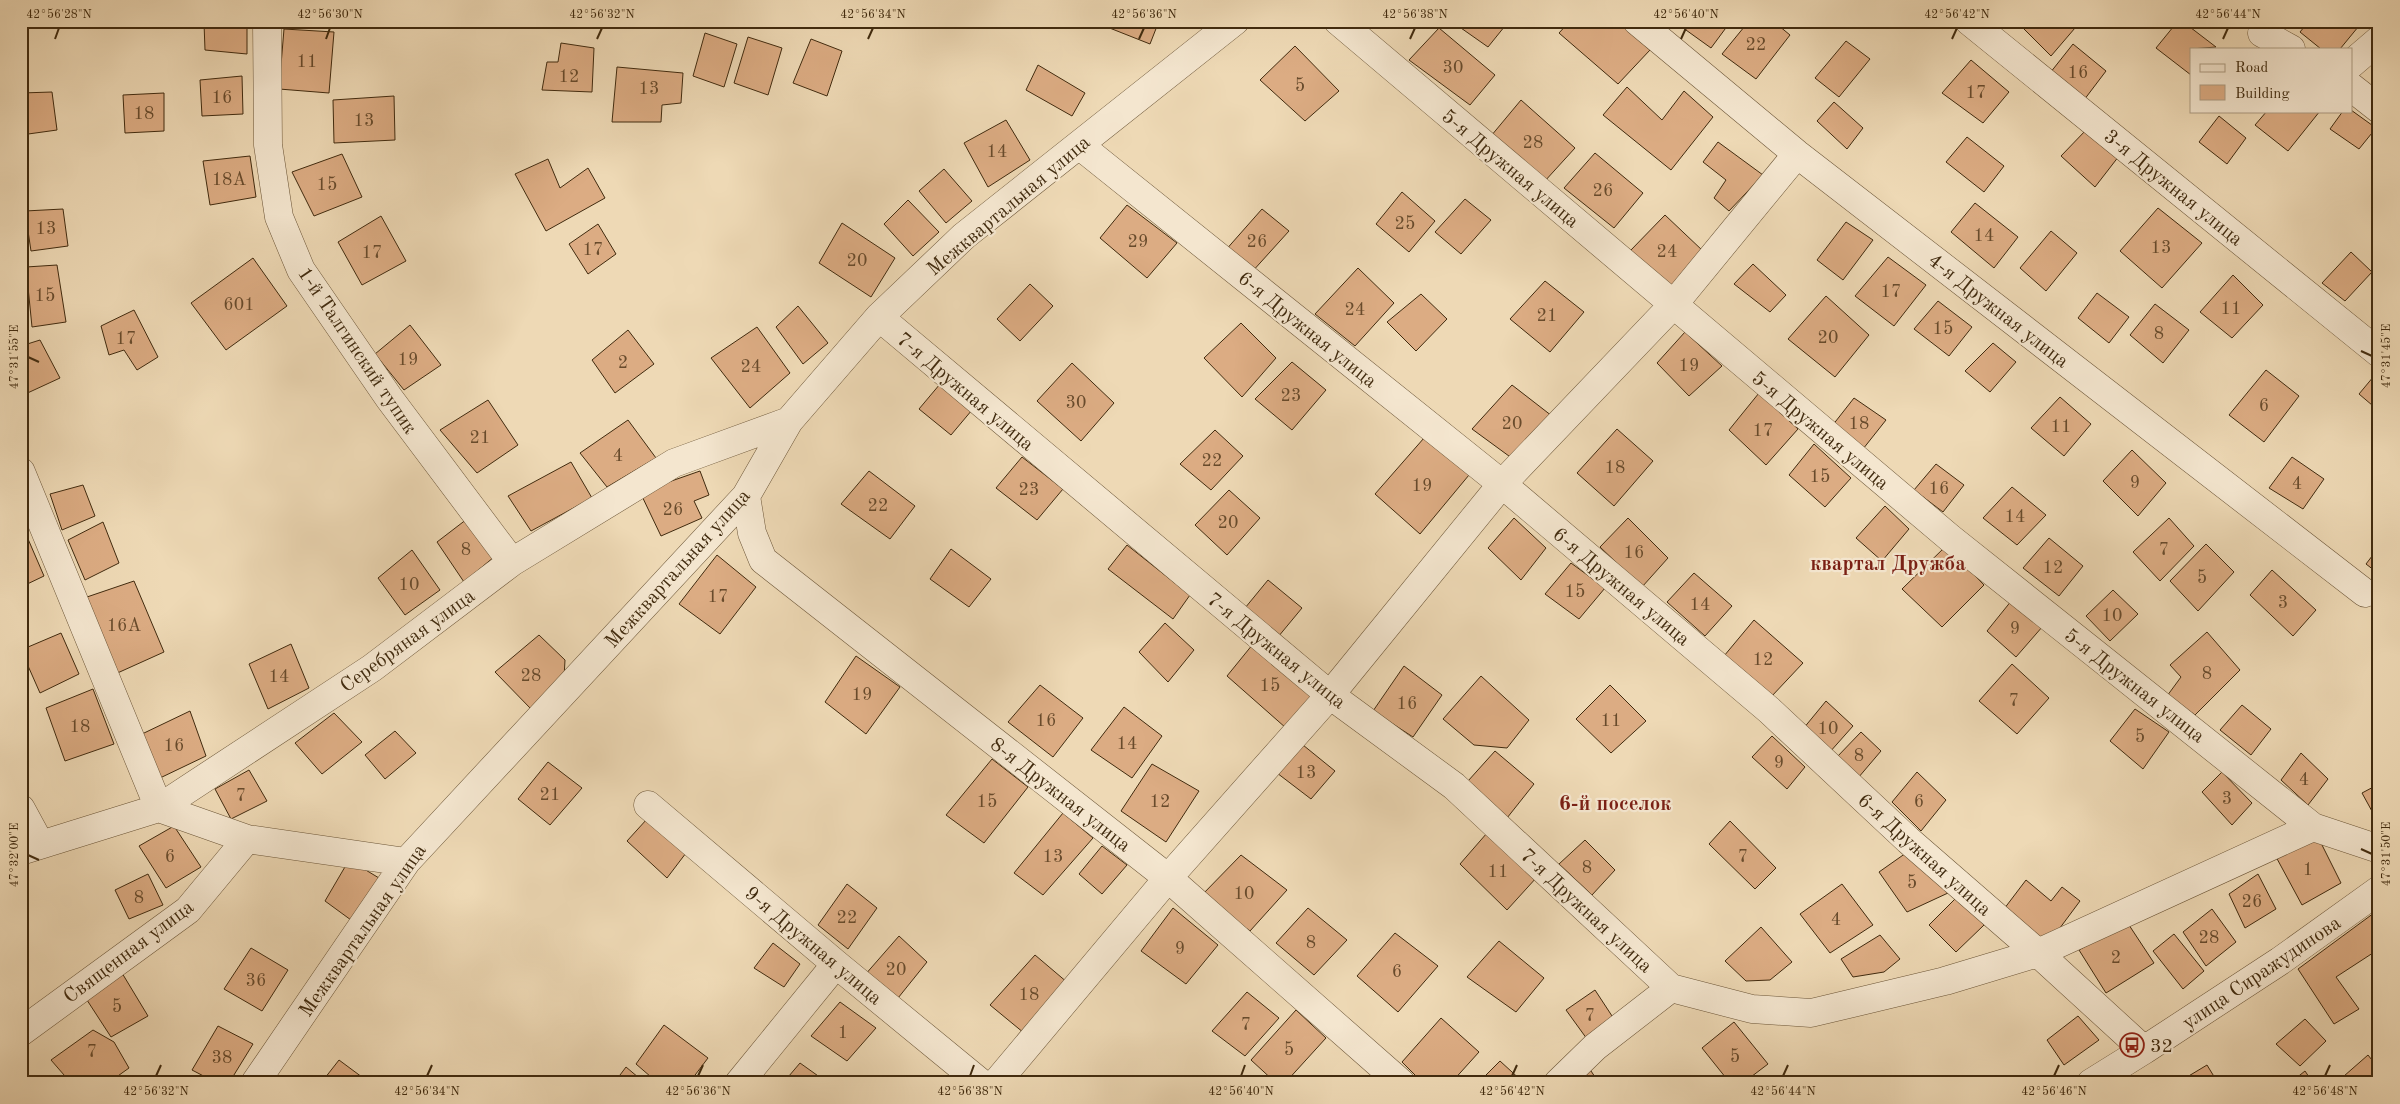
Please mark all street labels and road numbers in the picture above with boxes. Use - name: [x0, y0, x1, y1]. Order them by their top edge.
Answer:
- street label: 5-я Дружная улица: [1437, 107, 1582, 233]
- street label: 3-я Дружная улица: [2100, 127, 2246, 251]
- street label: Межквартальная улица: [924, 133, 1095, 280]
- street label: 4-я Дружная улица: [1924, 251, 2072, 372]
- street label: 1-й Талгинский тупик: [293, 264, 420, 438]
- street label: 6-я Дружная улица: [1234, 269, 1380, 393]
- street label: 7-я Дружная улица: [892, 330, 1037, 456]
- street label: 5-я Дружная улица: [1747, 369, 1892, 495]
- street label: Межквартальная улица: [602, 486, 755, 653]
- street label: 6-я Дружная улица: [1548, 525, 1693, 651]
- street label: Серебряная улица: [337, 586, 479, 697]
- street label: 7-я Дружная улица: [1203, 590, 1349, 714]
- street label: 5-я Дружная улица: [2060, 623, 2210, 747]
- street label: 8-я Дружная улица: [986, 735, 1134, 856]
- street label: 6-я Дружная улица: [1853, 791, 1994, 921]
- street label: Межквартальная улица: [296, 841, 431, 1021]
- street label: 7-я Дружная улица: [1516, 845, 1655, 978]
- street label: 9-я Дружная улица: [740, 884, 885, 1010]
- street label: Священная улица: [61, 897, 198, 1008]
- street label: улица Сиражудинова: [2179, 913, 2345, 1034]

